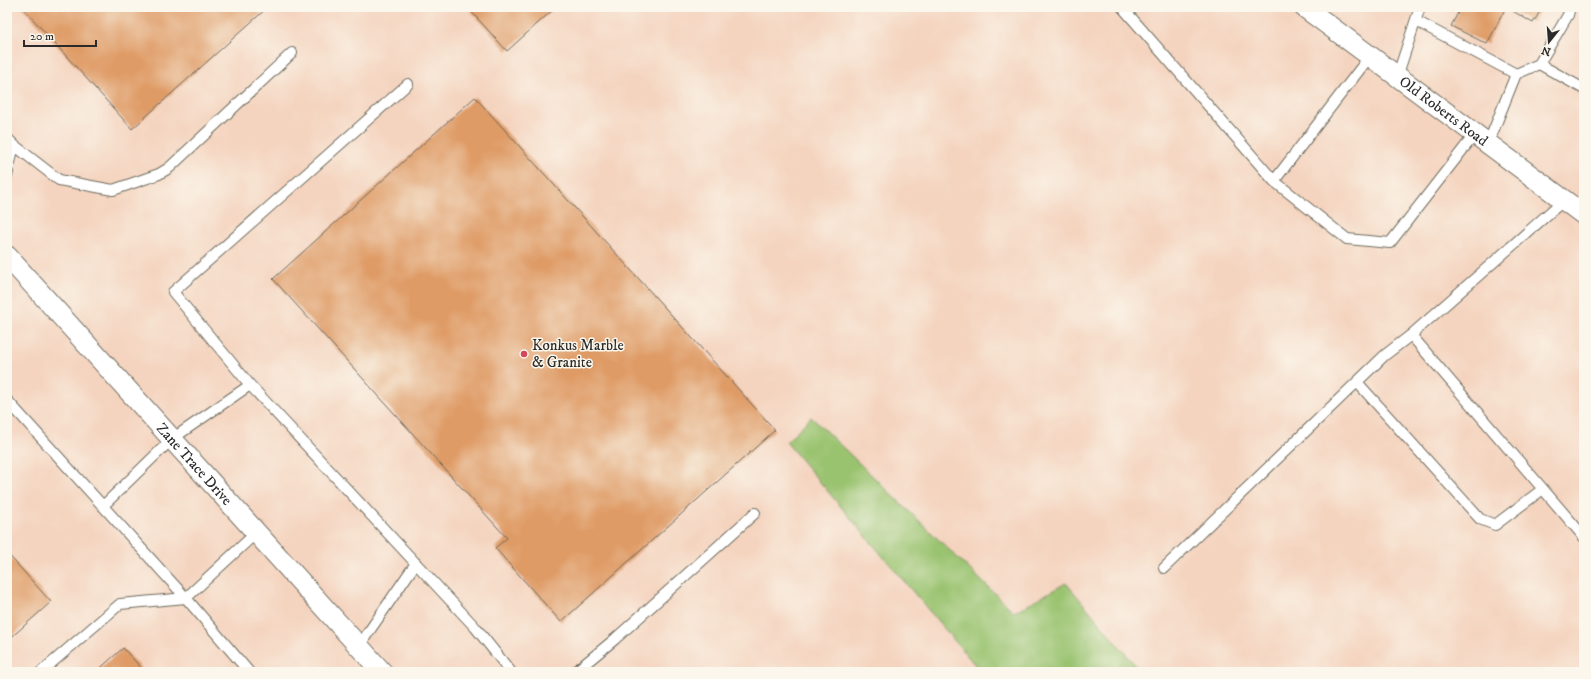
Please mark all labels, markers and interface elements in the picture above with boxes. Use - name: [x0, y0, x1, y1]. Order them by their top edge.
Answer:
- scale bar: [24, 22, 96, 48]
- north arrow: [1529, 22, 1569, 62]
- text: 20 m: [30, 29, 54, 44]
- text: N: [1540, 43, 1553, 59]
- street label: Old Roberts Road: [1395, 72, 1492, 150]
- place label: Konkus Marble & Granite: [532, 336, 624, 372]
- marker: Konkus Marble & Granite: [519, 349, 529, 359]
- street label: Zane Trace Drive: [152, 419, 236, 509]

